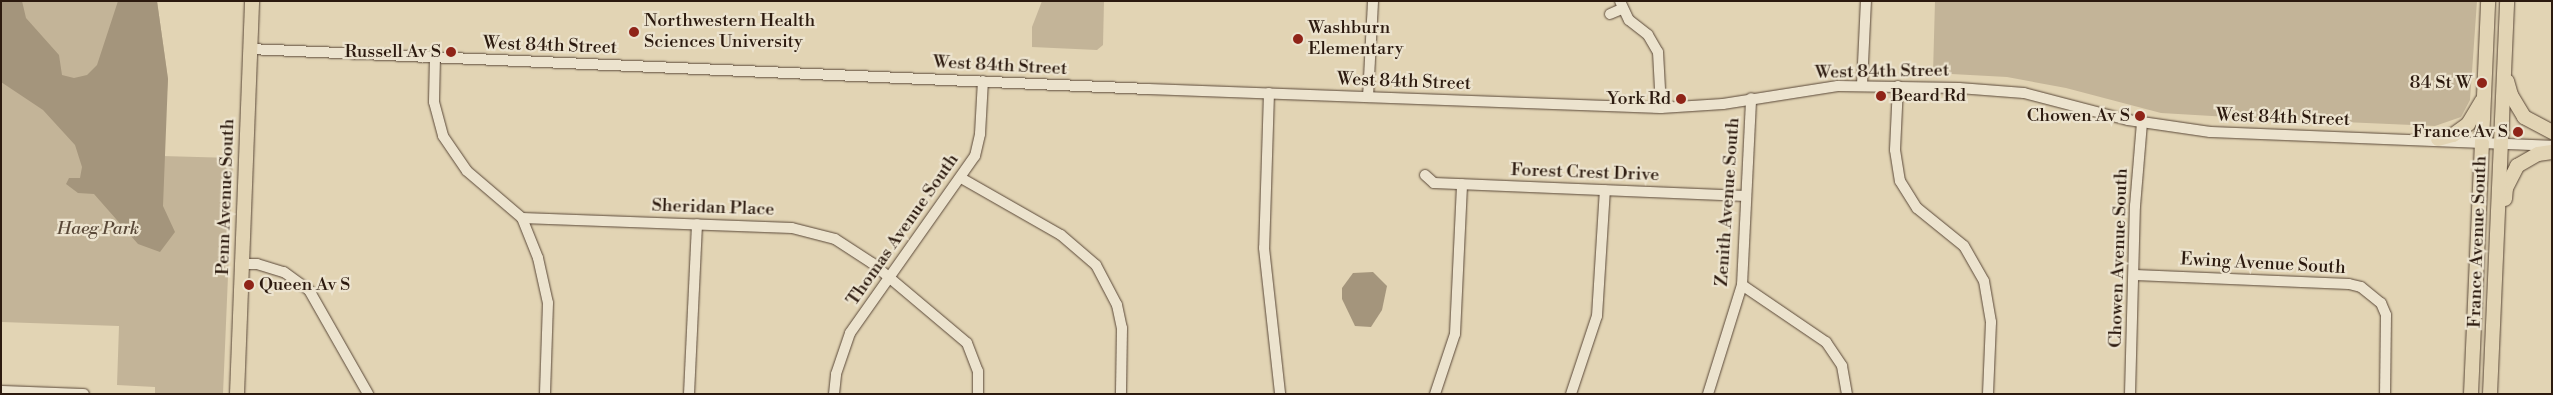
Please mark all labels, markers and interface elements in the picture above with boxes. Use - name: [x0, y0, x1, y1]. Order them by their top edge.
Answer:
- place label: Northwestern Health Sciences University: [644, 11, 815, 54]
- place label: Washburn Elementary: [1308, 18, 1403, 60]
- marker: Northwestern Health Sciences University: [628, 26, 640, 38]
- street label: West 84th Street: [483, 33, 617, 59]
- marker: Washburn Elementary: [1292, 33, 1304, 45]
- place label: Russell Av S: [345, 41, 441, 63]
- marker: Russell Av S: [445, 46, 457, 58]
- street label: West 84th Street: [932, 52, 1068, 80]
- street label: West 84th Street: [1815, 60, 1949, 84]
- street label: West 84th Street: [1337, 69, 1471, 95]
- place label: 84 St W: [2410, 72, 2472, 94]
- marker: 84 St W: [2476, 77, 2488, 89]
- place label: Beard Rd: [1891, 85, 1966, 107]
- place label: York Rd: [1607, 88, 1671, 110]
- marker: Beard Rd: [1875, 90, 1887, 102]
- marker: York Rd: [1675, 93, 1687, 105]
- place label: Chowen Av S: [2027, 105, 2130, 127]
- street label: West 84th Street: [2216, 105, 2350, 131]
- marker: Chowen Av S: [2134, 110, 2146, 122]
- street label: Zenith Avenue South: [1711, 117, 1745, 287]
- street label: Penn Avenue South: [212, 118, 240, 276]
- place label: France Av S: [2412, 121, 2508, 143]
- marker: France Av S: [2512, 126, 2524, 138]
- street label: Thomas Avenue South: [842, 150, 964, 310]
- street label: France Avenue South: [2464, 156, 2492, 328]
- street label: Forest Crest Drive: [1510, 160, 1660, 186]
- street label: Chowen Avenue South: [2105, 168, 2133, 348]
- street label: Sheridan Place: [651, 195, 775, 221]
- park label: Haeg Park: [57, 218, 139, 240]
- street label: Ewing Avenue South: [2180, 249, 2346, 279]
- place label: Queen Av S: [259, 274, 350, 296]
- marker: Queen Av S: [243, 279, 255, 291]

